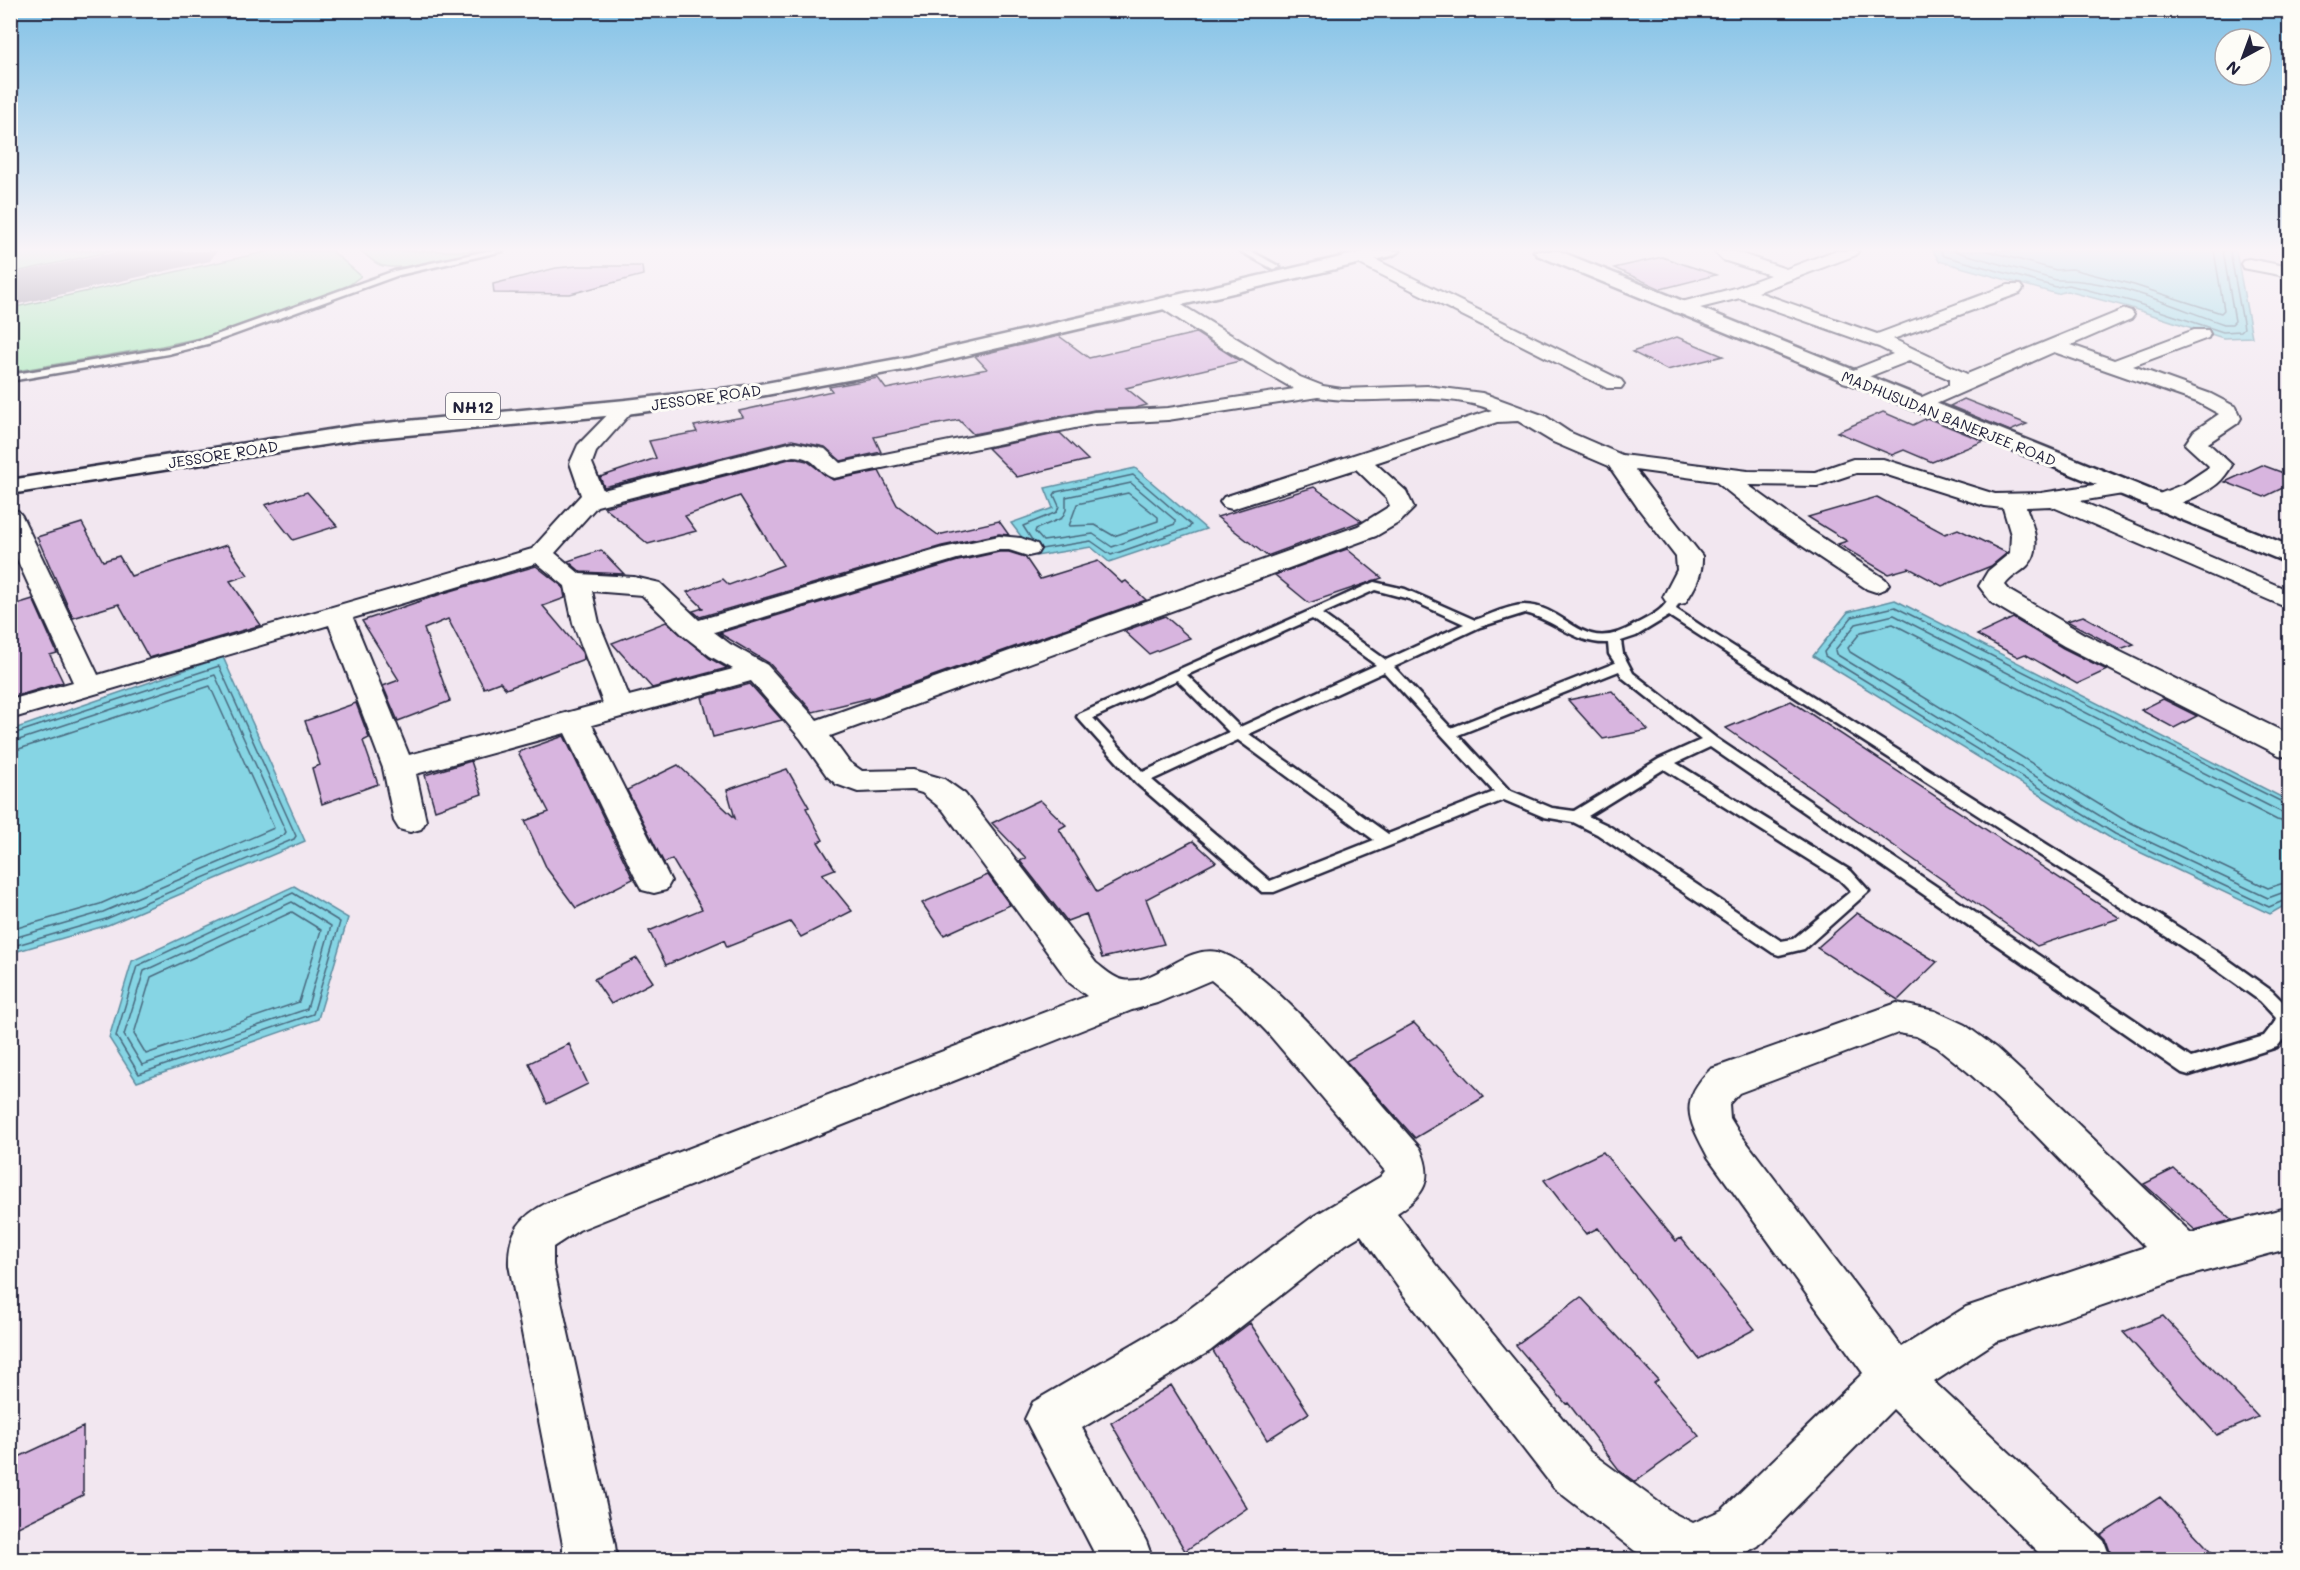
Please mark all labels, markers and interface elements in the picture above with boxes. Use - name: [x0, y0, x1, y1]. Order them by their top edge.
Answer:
- north arrow: [2213, 27, 2273, 87]
- text: N: [2221, 57, 2244, 81]
- street label: MADHUSUDAN BANERJEE ROAD: [1839, 366, 2059, 470]
- street label: JESSORE ROAD: [650, 379, 762, 415]
- road number: NH12: [446, 393, 500, 419]
- street label: JESSORE ROAD: [167, 435, 279, 473]

